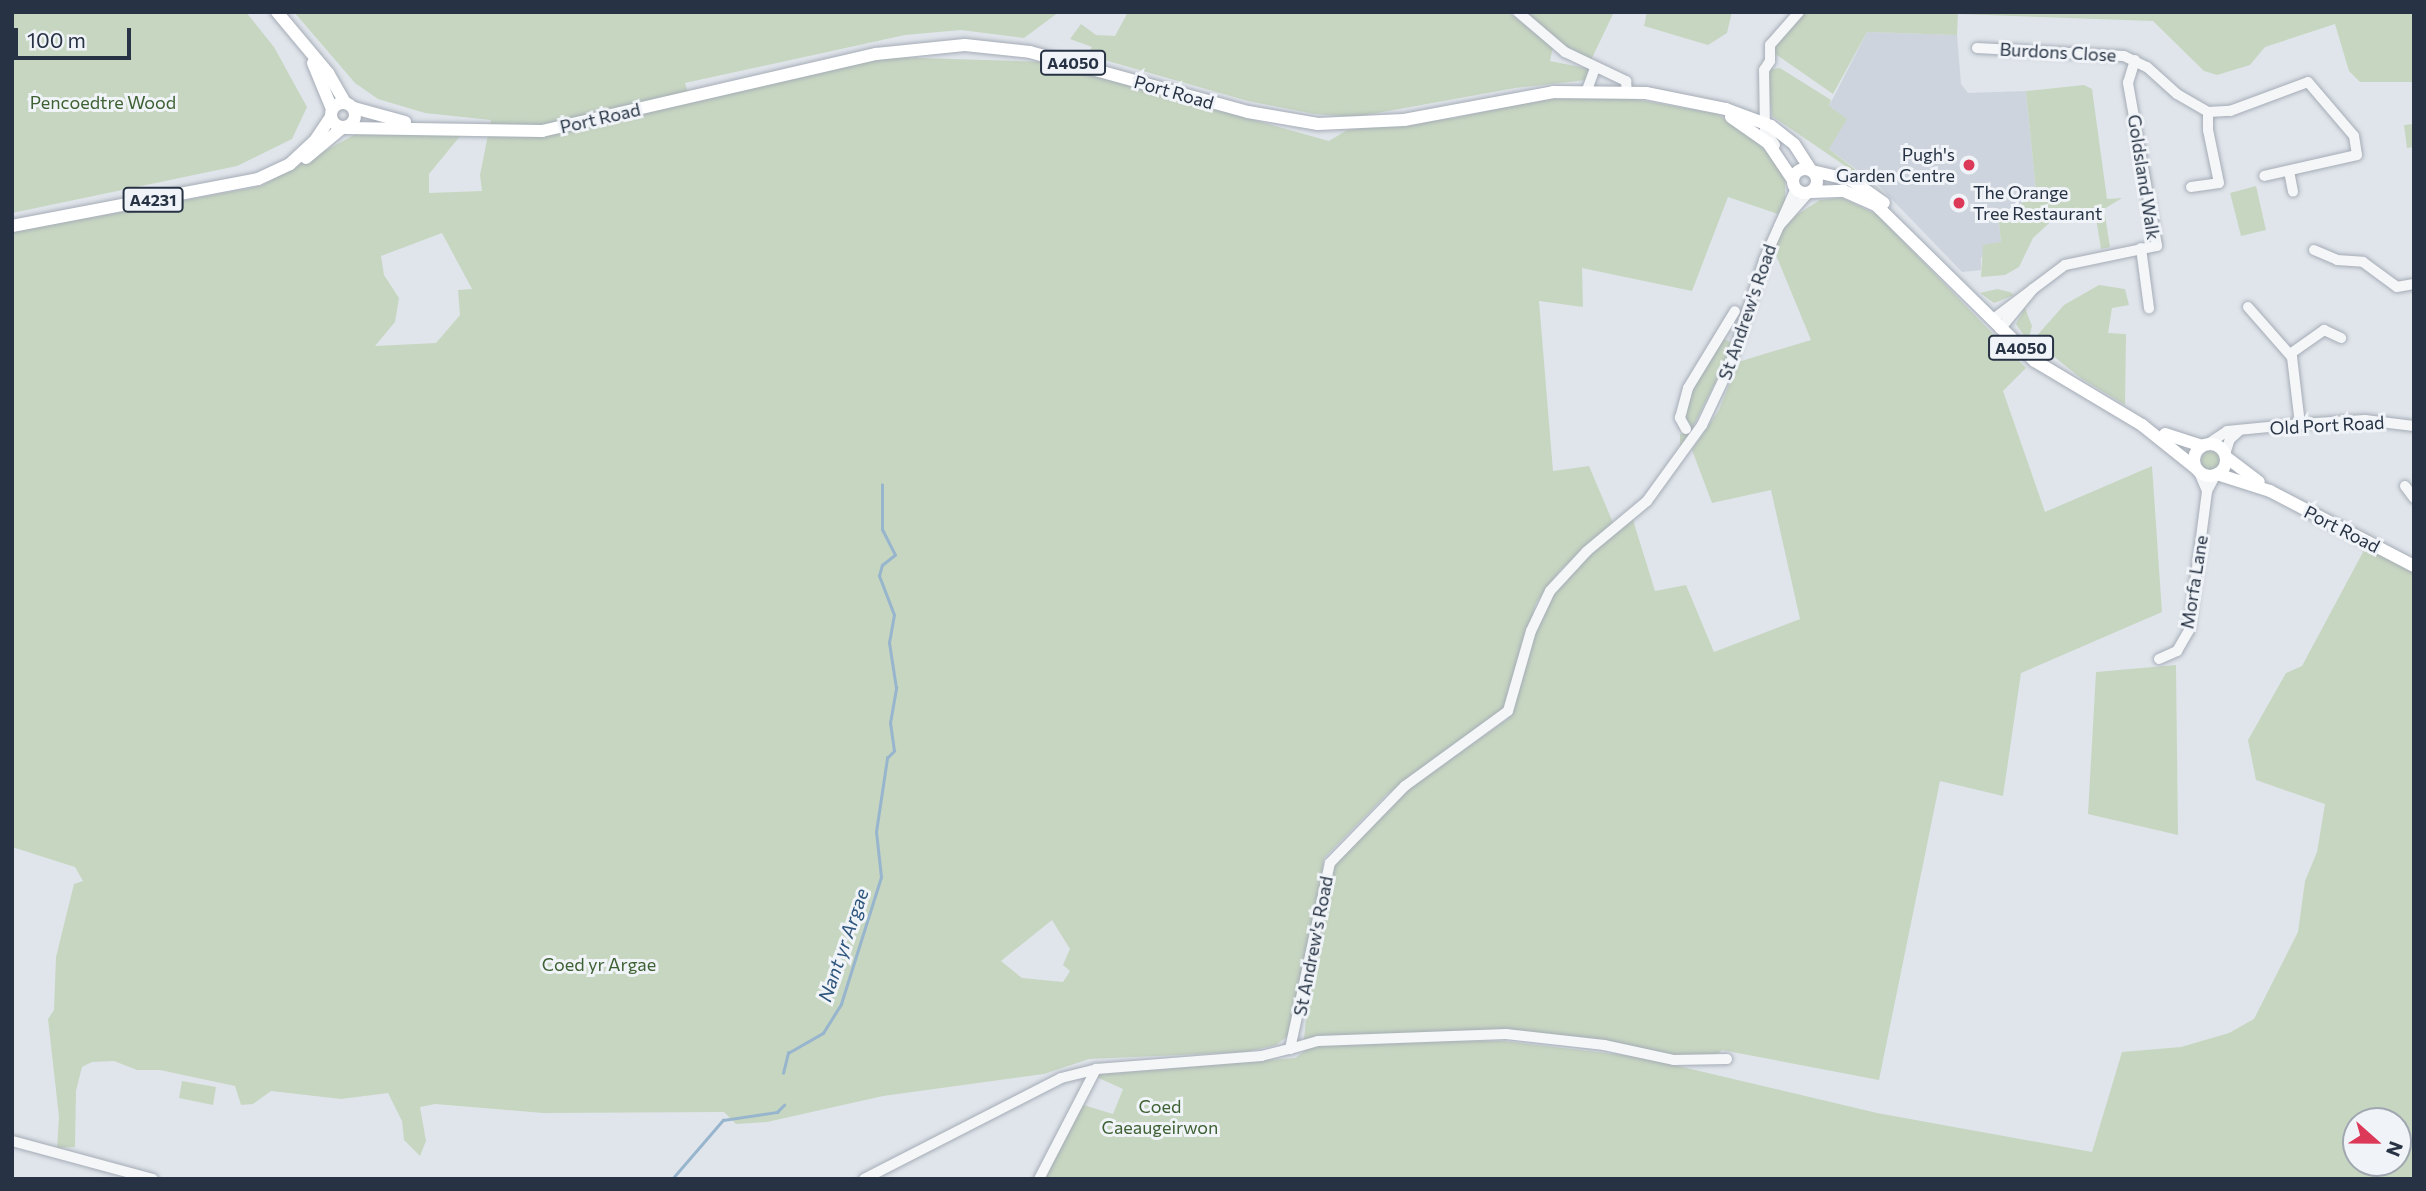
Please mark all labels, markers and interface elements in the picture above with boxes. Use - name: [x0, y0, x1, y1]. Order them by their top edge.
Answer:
- scale bar: [18, 14, 135, 58]
- text: 100 m: [27, 27, 86, 52]
- street label: Burdons Close: [1999, 38, 2117, 66]
- road number: A4050: [1040, 50, 1106, 76]
- street label: Port Road: [1132, 70, 1216, 114]
- park label: Pencoedtre Wood: [30, 91, 176, 113]
- street label: Port Road: [558, 98, 642, 138]
- street label: Goldsland Walk: [2123, 113, 2165, 241]
- place label: Pugh's Garden Centre: [1836, 144, 1955, 186]
- marker: Pugh's Garden Centre: [1961, 157, 1977, 173]
- place label: The Orange Tree Restaurant: [1973, 182, 2102, 224]
- road number: A4231: [122, 188, 184, 212]
- marker: The Orange Tree Restaurant: [1951, 195, 1967, 211]
- street label: St Andrew's Road: [1714, 241, 1780, 383]
- road number: A4050: [1988, 336, 2054, 360]
- street label: Old Port Road: [2269, 411, 2385, 439]
- street label: Port Road: [2301, 501, 2383, 557]
- street label: Morfa Lane: [2176, 534, 2212, 630]
- street label: St Andrew's Road: [1289, 874, 1337, 1018]
- water label: Nant yr Argae: [813, 885, 873, 1005]
- park label: Coed yr Argae: [542, 953, 656, 975]
- park label: Coed Caeaugeirwon: [1102, 1096, 1218, 1138]
- north arrow: [2342, 1107, 2412, 1177]
- text: N: [2382, 1138, 2409, 1160]

